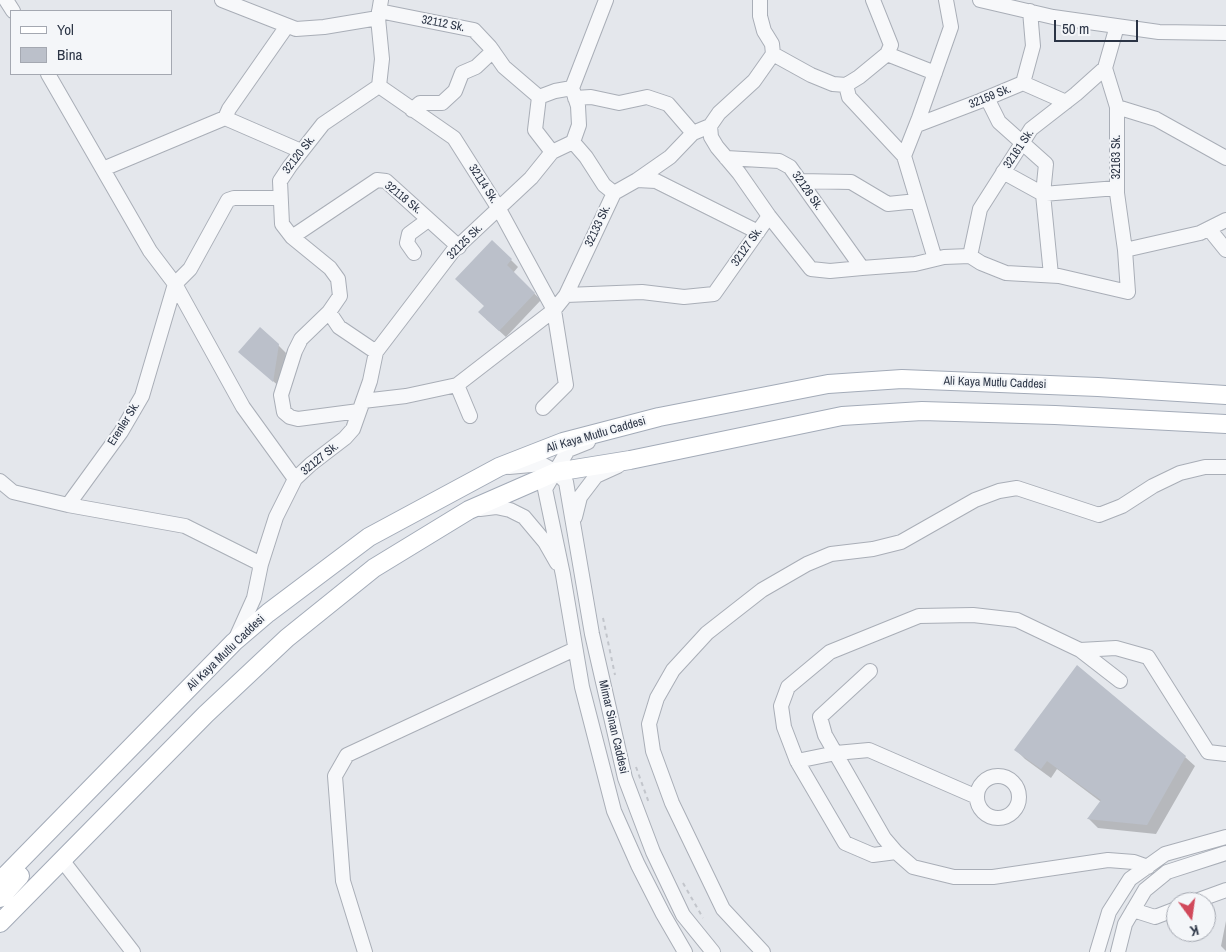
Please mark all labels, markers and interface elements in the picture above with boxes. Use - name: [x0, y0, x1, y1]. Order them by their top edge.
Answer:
- legend: [10, 10, 172, 75]
- scale bar: [1056, 10, 1140, 42]
- street label: 32112 Sk.: [420, 13, 466, 35]
- text: 50 m: [1062, 18, 1089, 39]
- text: Yol: [57, 19, 74, 40]
- text: Bina: [57, 44, 82, 65]
- street label: 32159 Sk.: [967, 82, 1013, 112]
- street label: 32161 Sk.: [1001, 127, 1037, 171]
- street label: 32120 Sk.: [280, 133, 318, 177]
- street label: 32163 Sk.: [1110, 135, 1124, 179]
- street label: 32114 Sk.: [465, 162, 501, 206]
- street label: 32128 Sk.: [788, 169, 826, 213]
- street label: 32118 Sk.: [382, 179, 424, 217]
- street label: 32133 Sk.: [582, 203, 614, 249]
- street label: 32125 Sk.: [444, 221, 486, 263]
- street label: 32127 Sk.: [728, 225, 766, 269]
- street label: Ali Kaya Mutlu Caddesi: [943, 374, 1047, 392]
- street label: Erenler Sk.: [105, 400, 143, 448]
- street label: Ali Kaya Mutlu Caddesi: [545, 414, 647, 456]
- street label: 32127 Sk.: [298, 439, 342, 479]
- street label: Ali Kaya Mutlu Caddesi: [184, 612, 268, 694]
- street label: Mimar Sinan Caddesi: [595, 679, 631, 775]
- north arrow: [1166, 892, 1216, 942]
- text: K: [1188, 921, 1201, 940]

